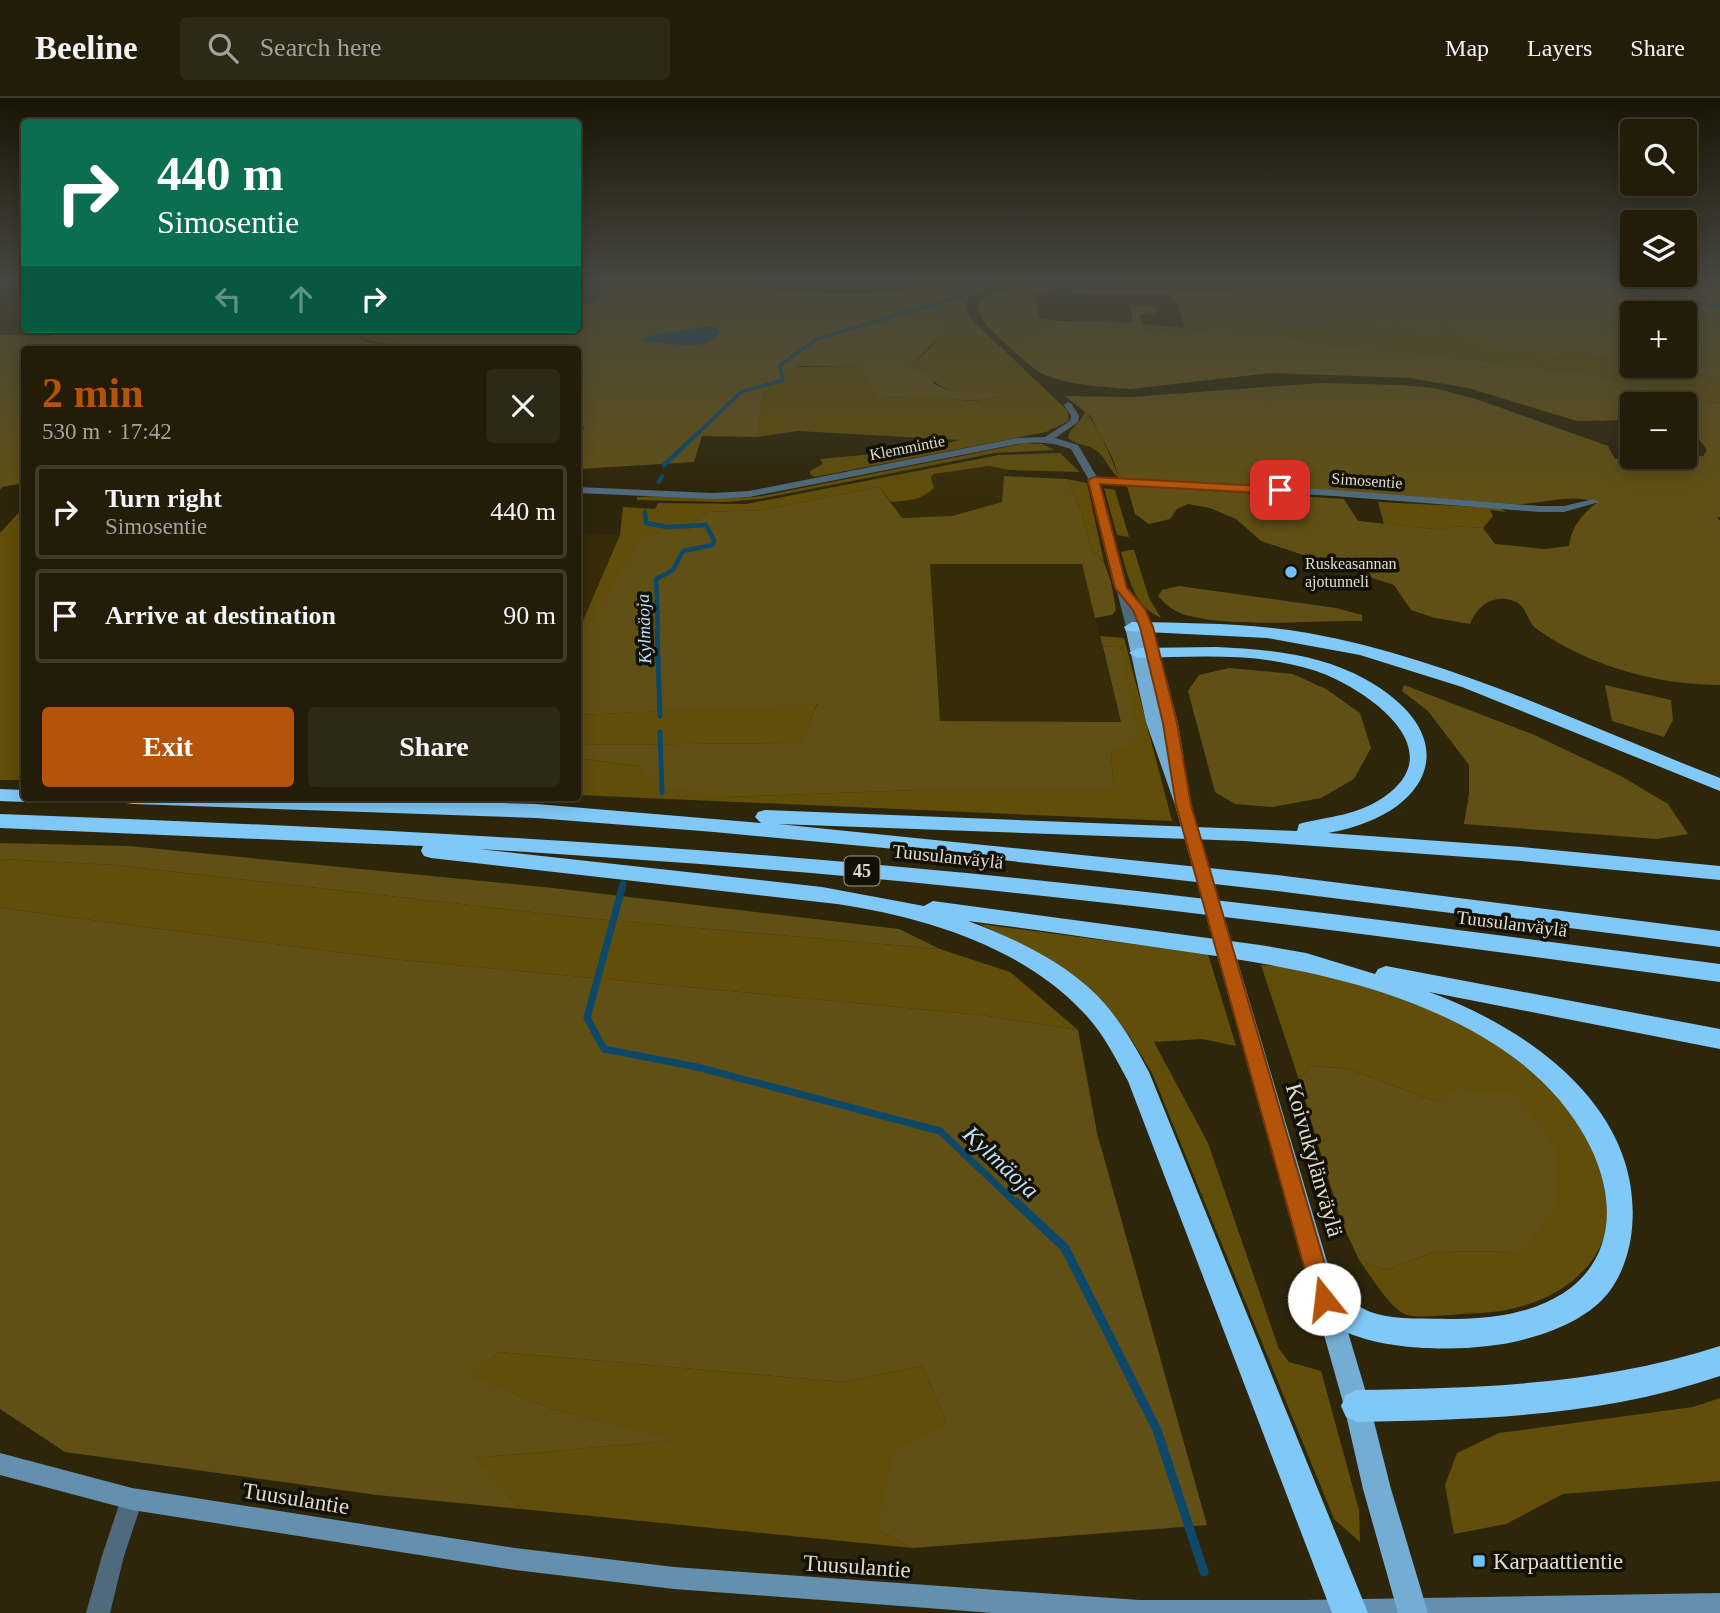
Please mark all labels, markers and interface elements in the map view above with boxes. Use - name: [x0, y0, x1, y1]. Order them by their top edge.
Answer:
- search box: [180, 17, 670, 80]
- icon: search: [204, 29, 242, 67]
- text: Beeline: [35, 30, 138, 66]
- text: Search here: [260, 33, 382, 62]
- text: Map: [1445, 35, 1489, 61]
- text: Layers: [1527, 35, 1592, 61]
- text: Share: [1630, 35, 1685, 61]
- map controls: [1620, 119, 1697, 469]
- button: search: [1620, 119, 1697, 196]
- text: 440 m: [157, 146, 284, 201]
- icon: right: [42, 147, 133, 238]
- text: Simosentie: [157, 204, 299, 240]
- button: layers: [1620, 210, 1697, 287]
- icon: left: [209, 280, 247, 318]
- icon: ahead: [282, 280, 320, 318]
- icon: right: [355, 280, 393, 318]
- button: +: [1620, 301, 1697, 378]
- button: close: [486, 369, 560, 443]
- text: 2 min: [42, 370, 144, 416]
- button: −: [1620, 392, 1697, 469]
- text: 530 m · 17:42: [42, 419, 172, 444]
- street label: Klemmintie: [868, 432, 946, 463]
- pin: [1250, 460, 1310, 520]
- street label: Simosentie: [1331, 470, 1403, 491]
- icon: arrive: [1261, 471, 1299, 509]
- text: Turn right: [105, 484, 222, 513]
- icon: right: [46, 493, 84, 531]
- text: 440 m: [490, 497, 556, 526]
- text: Simosentie: [105, 514, 207, 539]
- place label: Ruskeasannan ajotunneli: [1305, 555, 1397, 591]
- marker: Ruskeasannan ajotunneli: [1283, 564, 1299, 580]
- water label: Kylmäoja: [633, 594, 655, 665]
- icon: arrive: [46, 597, 84, 635]
- text: Arrive at destination: [105, 601, 336, 630]
- text: 90 m: [503, 601, 556, 630]
- button: Exit: [42, 707, 294, 787]
- button: Share: [308, 707, 560, 787]
- street label: Tuusulanväylä: [892, 840, 1005, 873]
- road number: 45: [844, 856, 880, 886]
- street label: Tuusulanväylä: [1455, 906, 1569, 941]
- street label: Koivukylänväylä: [1281, 1081, 1348, 1240]
- water label: Kylmäoja: [957, 1120, 1044, 1203]
- position arrow: [1287, 1262, 1361, 1336]
- street label: Tuusulantie: [241, 1478, 351, 1519]
- place label: Karpaattientie: [1493, 1549, 1623, 1574]
- street label: Tuusulantie: [802, 1550, 912, 1583]
- marker: Karpaattientie: [1471, 1553, 1487, 1569]

